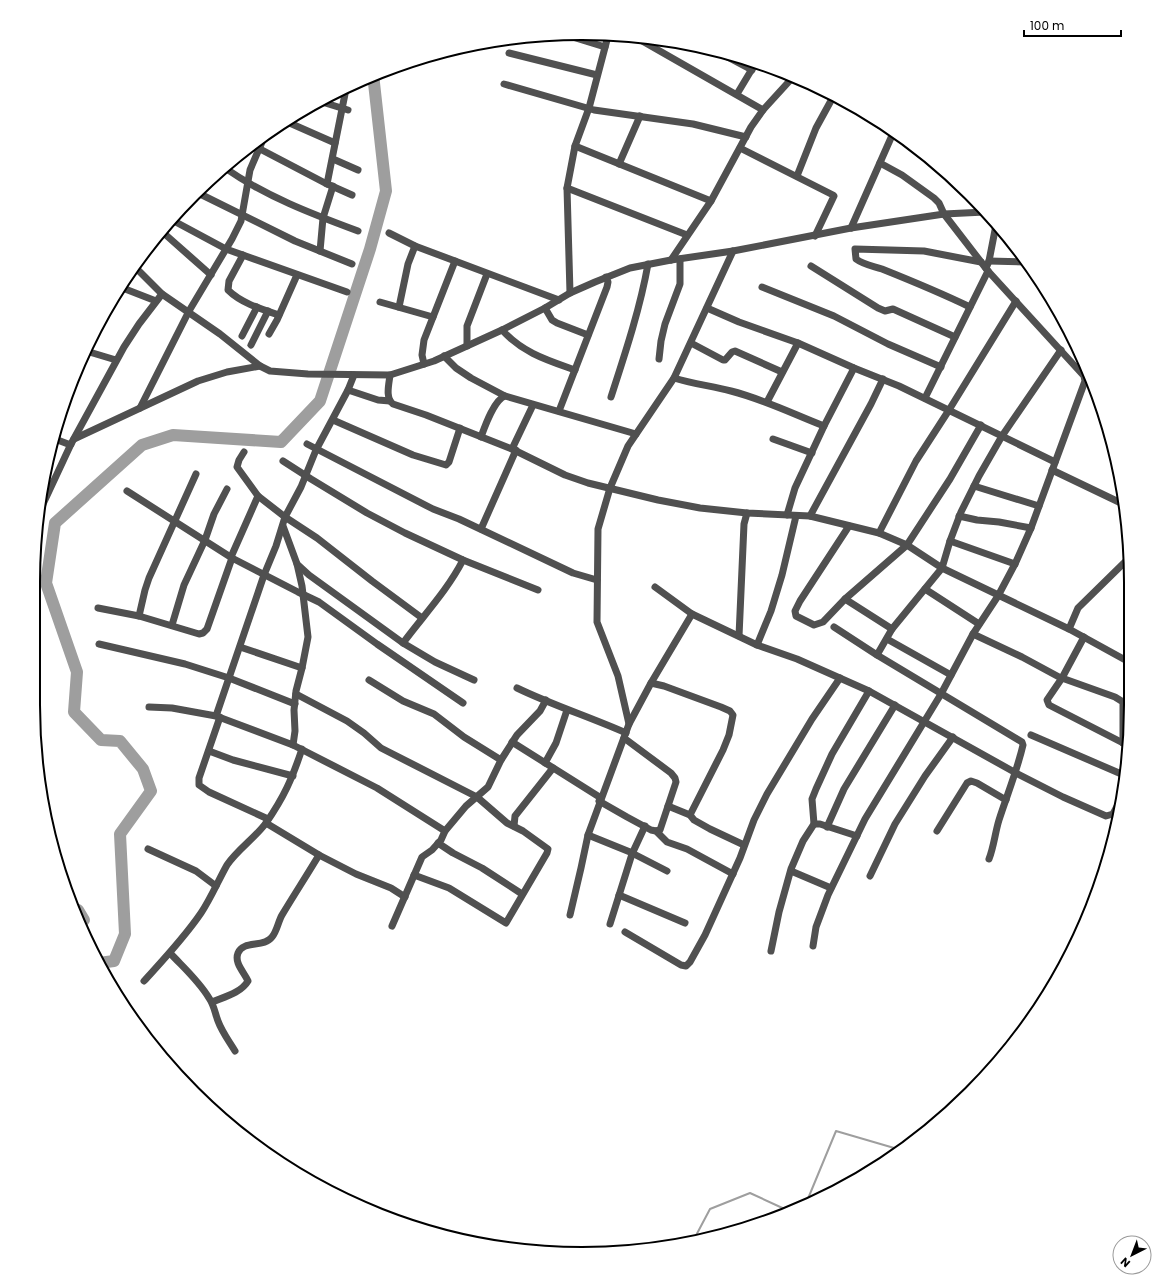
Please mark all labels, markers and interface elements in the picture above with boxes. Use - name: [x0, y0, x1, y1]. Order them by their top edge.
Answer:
- scale bar: [1024, 12, 1121, 38]
- text: 100 m: [1030, 17, 1064, 34]
- north arrow: [1112, 1235, 1152, 1275]
- text: N: [1117, 1254, 1134, 1271]

